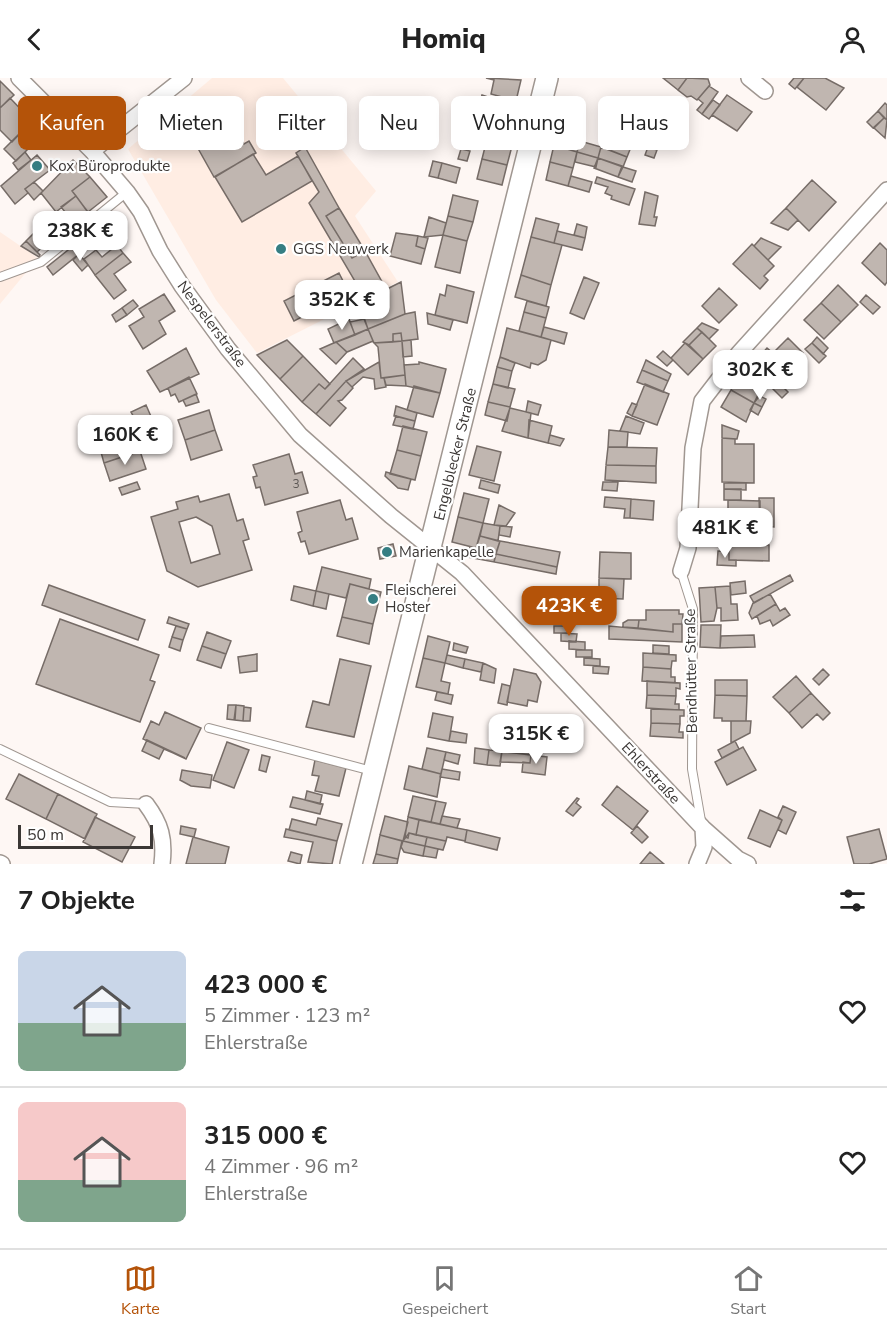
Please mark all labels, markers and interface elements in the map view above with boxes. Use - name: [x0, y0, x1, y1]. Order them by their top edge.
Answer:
- text: Homiq: [401, 21, 486, 58]
- icon: back: [18, 23, 51, 56]
- icon: person: [836, 23, 869, 56]
- chip: Kaufen: [18, 96, 126, 150]
- chip: Mieten: [138, 96, 244, 150]
- chip: Filter: [256, 96, 347, 150]
- chip: Neu: [359, 96, 439, 150]
- chip: Wohnung: [451, 96, 586, 150]
- chip: Haus: [598, 96, 689, 150]
- place label: Kox Büroprodukte: [49, 156, 170, 176]
- marker: Kox Büroprodukte: [30, 159, 44, 173]
- pin: 238K €: [31, 211, 129, 262]
- text: 238K €: [47, 217, 113, 244]
- place label: GGS Neuwerk: [293, 239, 389, 259]
- marker: GGS Neuwerk: [274, 242, 288, 256]
- street label: Nespelerstraße: [173, 277, 251, 371]
- pin: 352K €: [293, 280, 391, 331]
- text: 352K €: [309, 286, 375, 313]
- pin: 302K €: [711, 350, 809, 401]
- text: 302K €: [727, 356, 793, 383]
- street label: Engelblecker Straße: [429, 386, 481, 522]
- pin: 160K €: [76, 415, 174, 466]
- text: 160K €: [92, 421, 158, 448]
- house number: 3: [292, 476, 300, 492]
- pin: 481K €: [676, 508, 774, 559]
- text: 481K €: [692, 514, 758, 541]
- place label: Marienkapelle: [399, 542, 494, 562]
- marker: Marienkapelle: [380, 545, 394, 559]
- place label: Fleischerei Hoster: [385, 580, 456, 617]
- pin: 423K €: [520, 586, 618, 637]
- marker: Fleischerei Hoster: [366, 592, 380, 606]
- text: 423K €: [536, 592, 602, 619]
- street label: Bendhütter Straße: [680, 608, 702, 733]
- pin: 315K €: [487, 714, 585, 765]
- text: 315K €: [503, 720, 569, 747]
- street label: Ehlerstraße: [617, 738, 685, 808]
- scale bar: [18, 822, 153, 850]
- text: 50 m: [27, 824, 64, 846]
- text: 7 Objekte: [18, 883, 135, 918]
- icon: filters: [836, 884, 869, 917]
- text: 423 000 €: [204, 967, 327, 1002]
- icon: home: [66, 975, 138, 1047]
- icon: heart: [836, 995, 869, 1028]
- text: 5 Zimmer · 123 m²: [204, 1002, 370, 1029]
- text: Ehlerstraße: [204, 1029, 308, 1056]
- text: 315 000 €: [204, 1118, 327, 1153]
- icon: home: [66, 1126, 138, 1198]
- icon: heart: [836, 1146, 869, 1179]
- text: 4 Zimmer · 96 m²: [204, 1153, 358, 1180]
- text: Ehlerstraße: [204, 1180, 308, 1207]
- tab: Karte: [121, 1262, 160, 1320]
- tab: Gespeichert: [402, 1262, 488, 1320]
- tab: Start: [730, 1262, 766, 1320]

